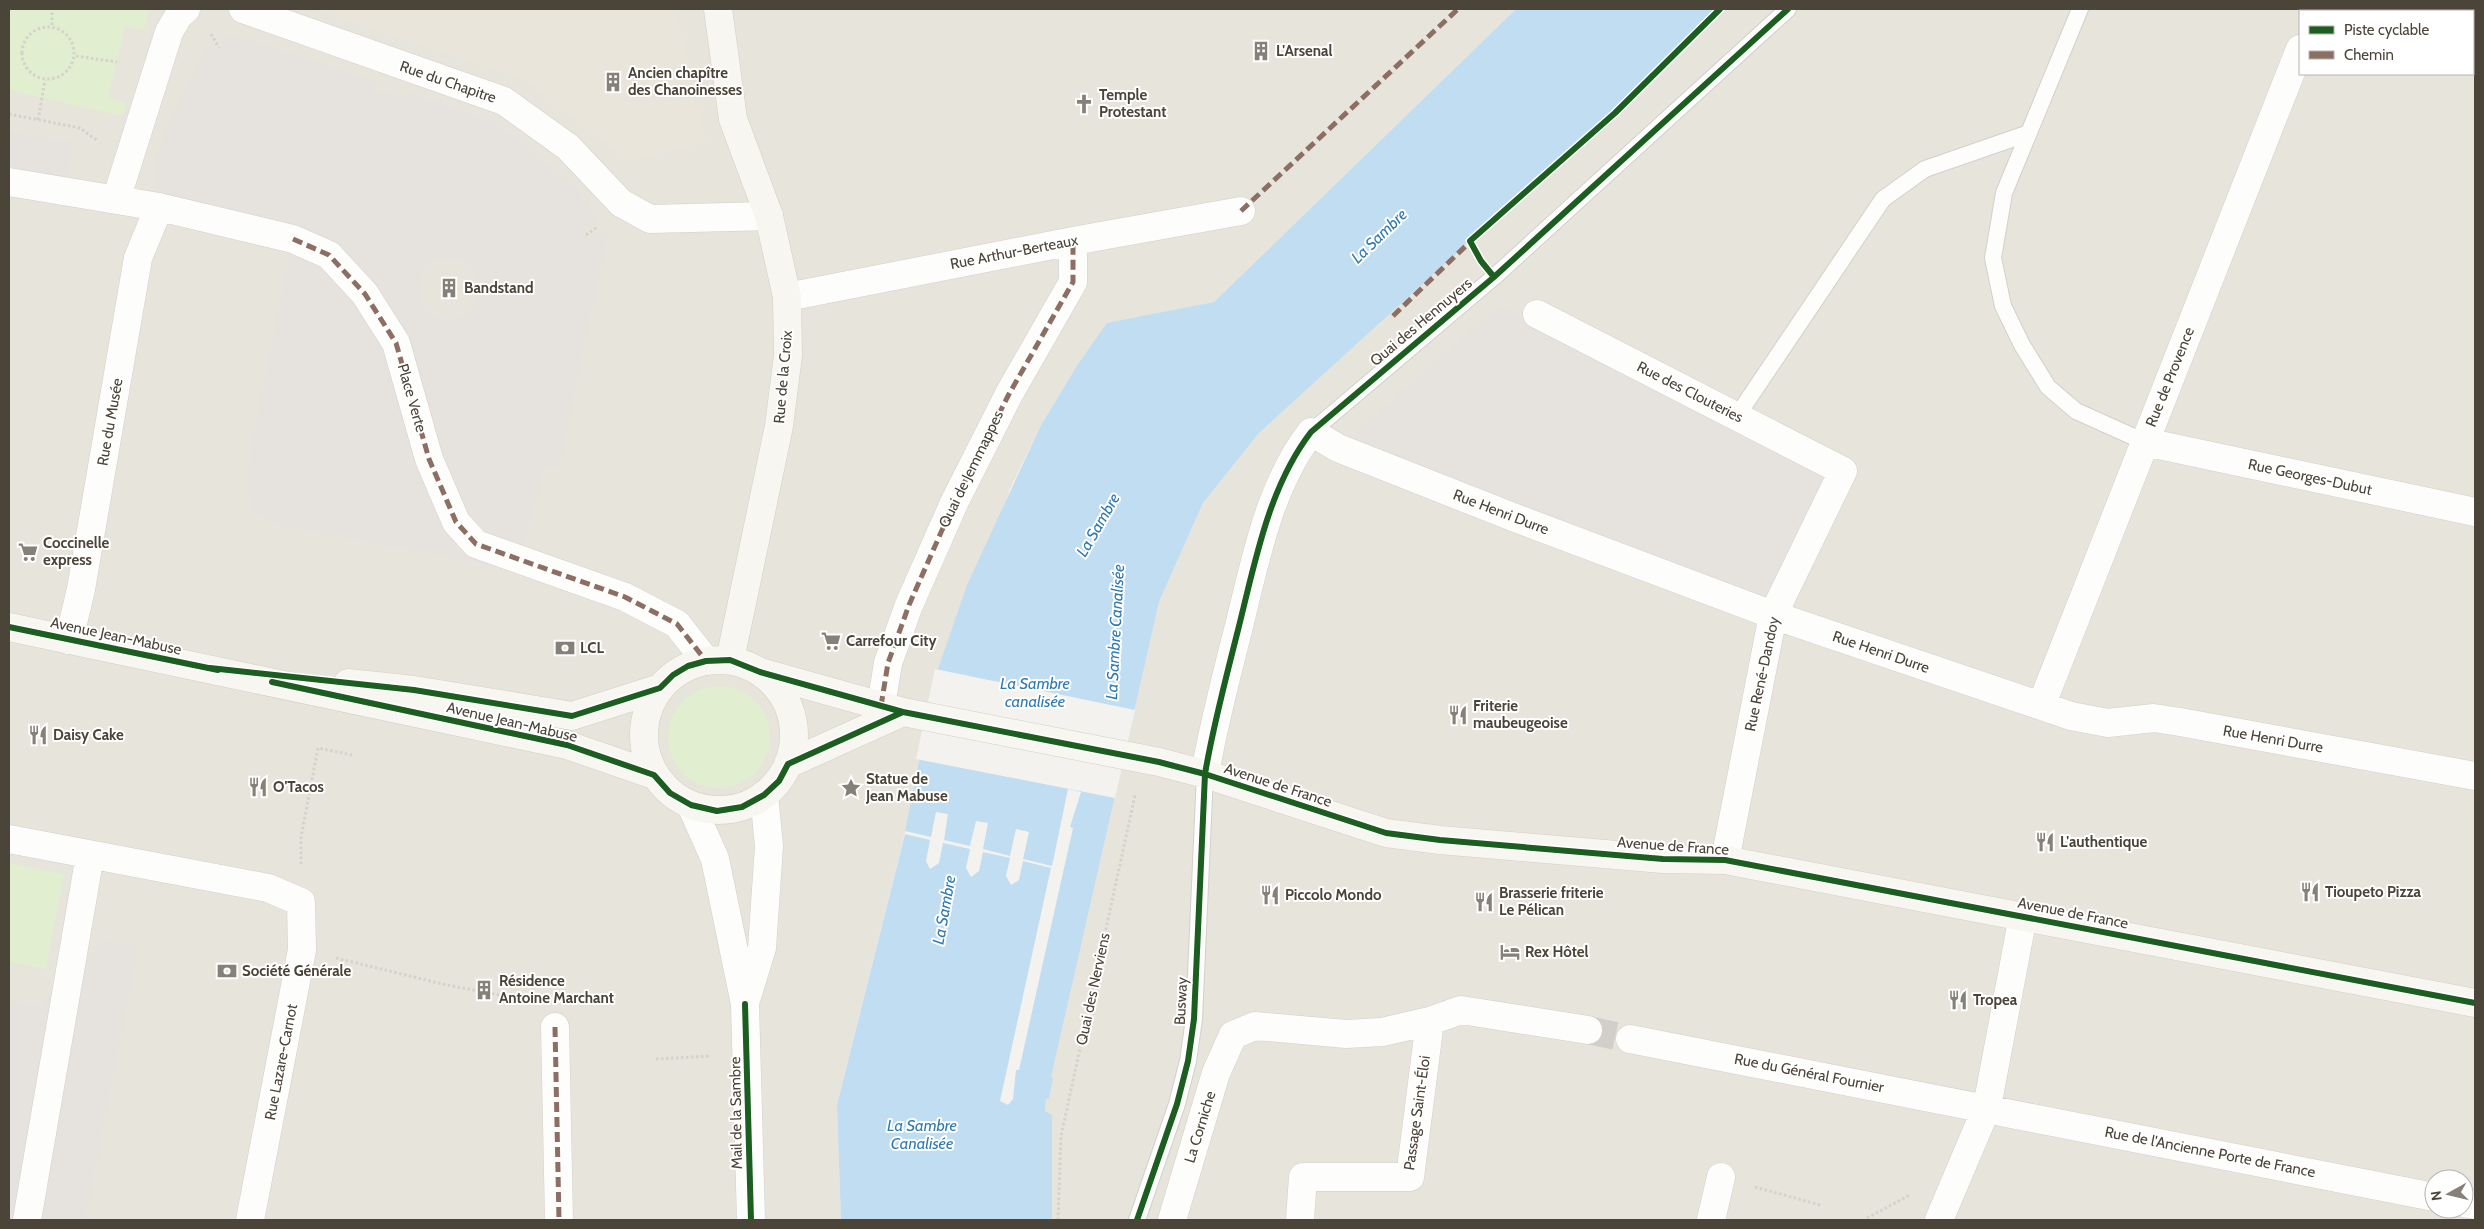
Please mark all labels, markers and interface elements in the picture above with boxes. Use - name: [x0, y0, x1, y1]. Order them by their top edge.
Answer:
- legend: [2299, 10, 2474, 75]
- text: Piste cyclable: [2344, 21, 2430, 39]
- building icon: L'Arsenal: [1250, 40, 1272, 62]
- place label: L'Arsenal: [1276, 42, 1333, 60]
- text: Chemin: [2344, 46, 2394, 64]
- street label: Rue du Chapitre: [397, 57, 499, 107]
- place label: Ancien chapître des Chanoinesses: [628, 64, 742, 99]
- building icon: Ancien chapître des Chanoinesses: [602, 71, 624, 93]
- place label: Temple Protestant: [1099, 86, 1166, 121]
- church icon: Temple Protestant: [1073, 93, 1095, 115]
- water label: La Sambre: [1347, 205, 1411, 267]
- street label: Rue Arthur-Berteaux: [949, 231, 1079, 273]
- street label: Quai des Hennuyers: [1366, 274, 1476, 370]
- building icon: Bandstand: [438, 277, 460, 299]
- place label: Bandstand: [464, 279, 534, 297]
- street label: Rue de Provence: [2142, 324, 2198, 430]
- street label: Rue de la Croix: [770, 330, 796, 424]
- street label: Rue des Clouteries: [1634, 357, 1746, 427]
- street label: Place Verte: [394, 362, 430, 435]
- street label: Rue du Musée: [93, 376, 127, 467]
- street label: Quai de Jemmappes: [935, 408, 1007, 530]
- street label: Rue Georges-Dubut: [2247, 455, 2373, 499]
- street label: Rue Henri Durre: [1451, 485, 1552, 539]
- water label: La Sambre: [1072, 490, 1124, 560]
- place label: Coccinelle express: [43, 534, 110, 569]
- supermarket icon: Coccinelle express: [17, 541, 39, 563]
- water label: La Sambre Canalisée: [1102, 564, 1128, 700]
- street label: Avenue Jean-Mabuse: [49, 613, 183, 659]
- street label: Rue René-Dandoy: [1741, 614, 1783, 733]
- street label: Rue Henri Durre: [1830, 627, 1932, 677]
- supermarket icon: Carrefour City: [820, 630, 842, 652]
- place label: Carrefour City: [846, 632, 937, 650]
- bank icon: LCL: [554, 637, 576, 659]
- place label: LCL: [580, 639, 604, 657]
- water label: La Sambre canalisée: [1000, 674, 1070, 711]
- place label: Friterie maubeugeoise: [1473, 697, 1568, 732]
- street label: Avenue Jean-Mabuse: [445, 698, 579, 746]
- restaurant icon: Friterie maubeugeoise: [1447, 704, 1469, 726]
- street label: Rue Henri Durre: [2222, 721, 2325, 757]
- restaurant icon: Daisy Cake: [27, 724, 49, 746]
- place label: Daisy Cake: [53, 726, 124, 744]
- street label: Avenue de France: [1222, 759, 1334, 811]
- place label: Statue de Jean Mabuse: [865, 770, 948, 805]
- restaurant icon: O'Tacos: [247, 776, 269, 798]
- place icon: Statue de Jean Mabuse: [840, 777, 862, 799]
- place label: O'Tacos: [273, 778, 324, 796]
- restaurant icon: L'authentique: [2034, 831, 2056, 853]
- street label: Avenue de France: [1616, 833, 1730, 859]
- place label: L'authentique: [2060, 833, 2148, 851]
- water label: La Sambre: [929, 874, 959, 946]
- restaurant icon: Tioupeto Pizza: [2299, 881, 2321, 903]
- place label: Tioupeto Pizza: [2325, 883, 2422, 901]
- restaurant icon: Piccolo Mondo: [1259, 884, 1281, 906]
- place label: Brasserie friterie Le Pélican: [1499, 884, 1604, 919]
- place label: Piccolo Mondo: [1285, 886, 1382, 904]
- restaurant icon: Brasserie friterie Le Pélican: [1473, 891, 1495, 913]
- street label: Avenue de France: [2016, 893, 2130, 933]
- street label: Quai des Nerviens: [1072, 931, 1114, 1047]
- hotel icon: Rex Hôtel: [1499, 941, 1521, 963]
- place label: Rex Hôtel: [1525, 943, 1589, 961]
- bank icon: Société Générale: [216, 960, 238, 982]
- place label: Société Générale: [242, 962, 351, 980]
- place label: Résidence Antoine Marchant: [499, 972, 614, 1007]
- street label: Busway: [1171, 976, 1191, 1026]
- building icon: Résidence Antoine Marchant: [473, 979, 495, 1001]
- restaurant icon: Tropea: [1947, 989, 1969, 1011]
- place label: Tropea: [1973, 991, 2018, 1009]
- street label: Rue Lazare-Carnot: [261, 1002, 301, 1122]
- street label: Rue du Général Fournier: [1733, 1050, 1886, 1096]
- street label: Passage Saint-Éloi: [1399, 1054, 1434, 1172]
- street label: Mail de la Sambre: [726, 1056, 746, 1169]
- street label: La Corniche: [1181, 1089, 1220, 1165]
- water label: La Sambre Canalisée: [887, 1116, 957, 1153]
- street label: Rue de l'Ancienne Porte de France: [2103, 1123, 2317, 1181]
- north arrow: [2424, 1169, 2474, 1219]
- text: N: [2427, 1190, 2446, 1202]

